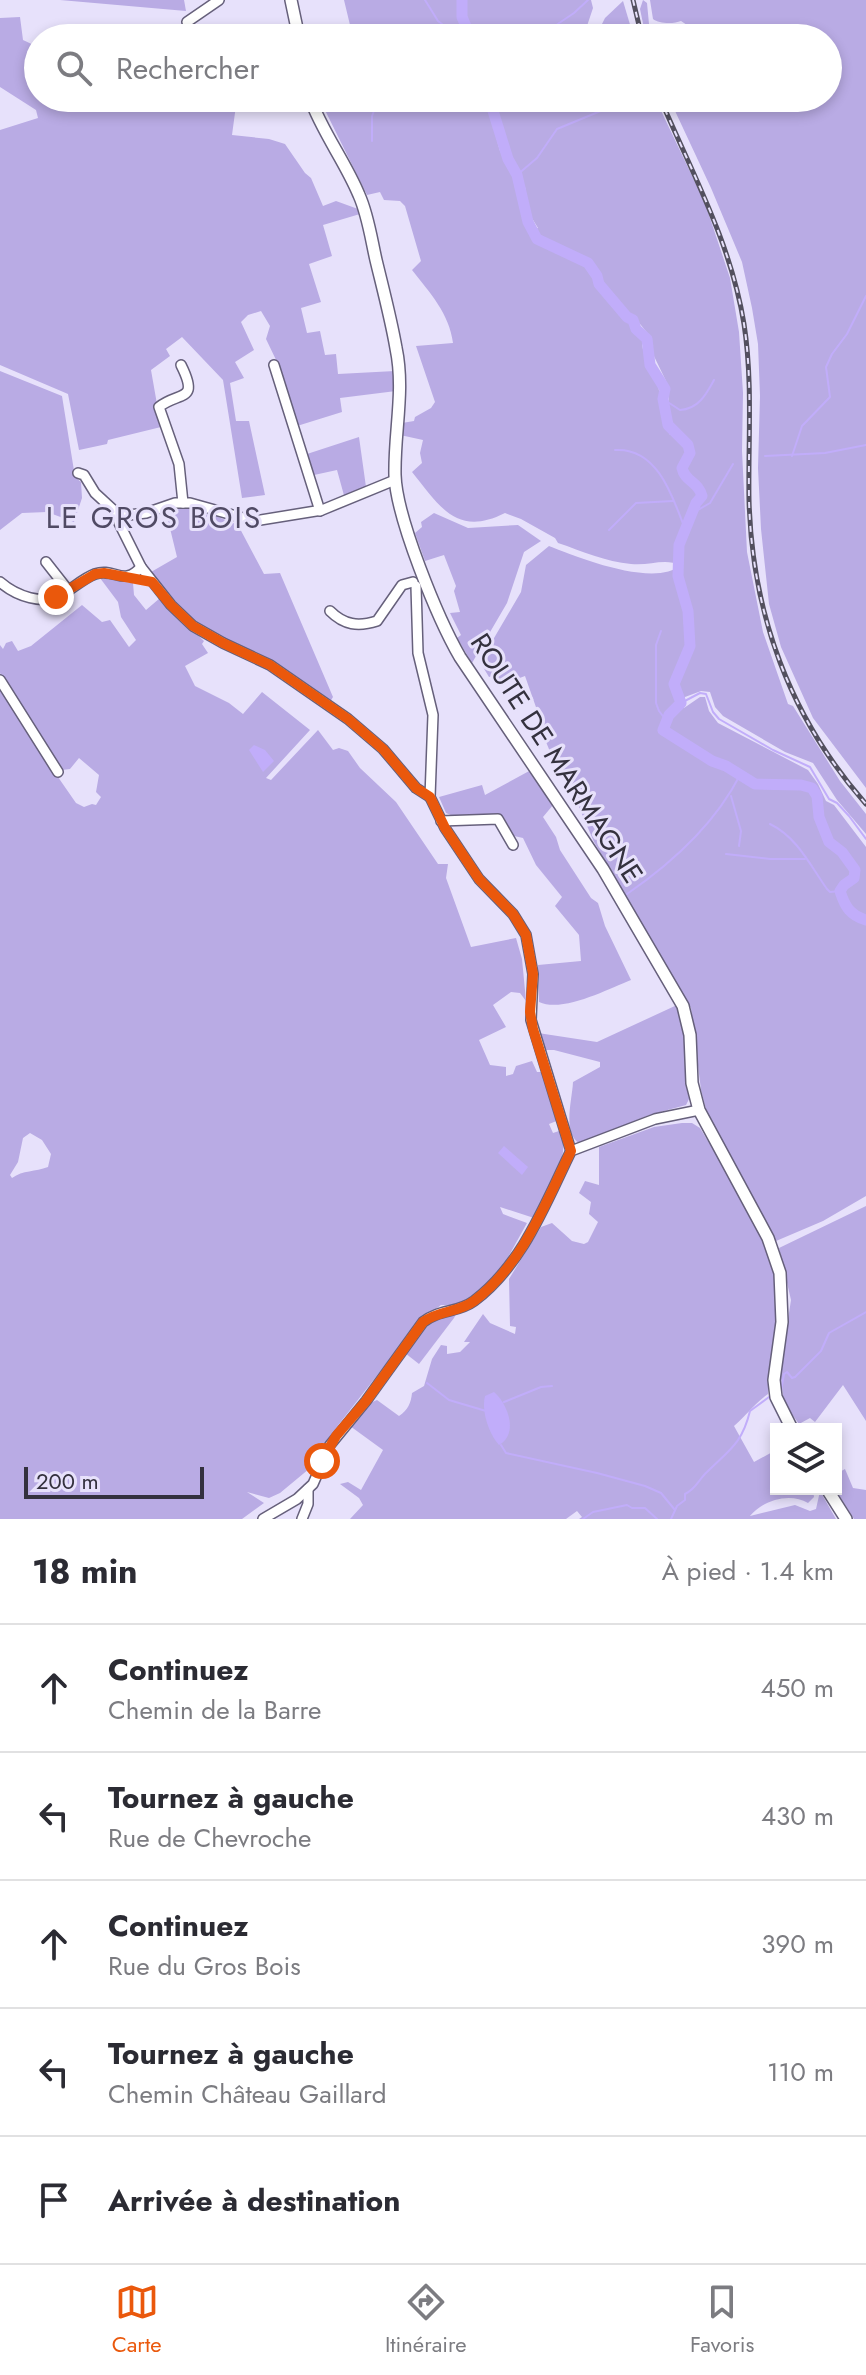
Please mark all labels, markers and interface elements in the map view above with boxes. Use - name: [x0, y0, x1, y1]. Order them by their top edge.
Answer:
- search box: [24, 24, 842, 112]
- icon: search: [52, 46, 96, 90]
- text: Rechercher: [116, 47, 259, 90]
- district label: LE GROS BOIS: [46, 496, 262, 539]
- route end: [38, 579, 74, 615]
- street label: ROUTE DE MARMAGNE: [460, 625, 653, 891]
- map controls: [770, 1423, 842, 1495]
- button: layers: [770, 1423, 842, 1495]
- route start: [304, 1443, 340, 1479]
- scale bar: [24, 1463, 204, 1499]
- text: 200 m: [36, 1465, 99, 1497]
- text: 18 min: [32, 1547, 138, 1596]
- text: À pied · 1.4 km: [662, 1552, 834, 1590]
- text: Continuez: [108, 1648, 249, 1691]
- icon: ahead: [32, 1666, 76, 1710]
- text: 450 m: [760, 1669, 834, 1707]
- text: Chemin de la Barre: [108, 1691, 322, 1729]
- text: Tournez à gauche: [108, 1776, 354, 1819]
- icon: left: [32, 1794, 76, 1838]
- text: 430 m: [761, 1797, 834, 1835]
- text: Rue de Chevroche: [108, 1819, 312, 1857]
- text: Continuez: [108, 1904, 249, 1947]
- icon: ahead: [32, 1922, 76, 1966]
- text: 390 m: [761, 1925, 834, 1963]
- text: Rue du Gros Bois: [108, 1947, 301, 1985]
- text: Tournez à gauche: [108, 2032, 354, 2075]
- icon: left: [32, 2050, 76, 2094]
- text: 110 m: [767, 2053, 834, 2091]
- text: Chemin Château Gaillard: [108, 2075, 387, 2113]
- icon: arrive: [32, 2178, 76, 2222]
- text: Arrivée à destination: [108, 2179, 400, 2222]
- tab: Carte: [112, 2280, 162, 2360]
- tab: Itinéraire: [385, 2280, 467, 2360]
- tab: Favoris: [690, 2280, 754, 2360]

